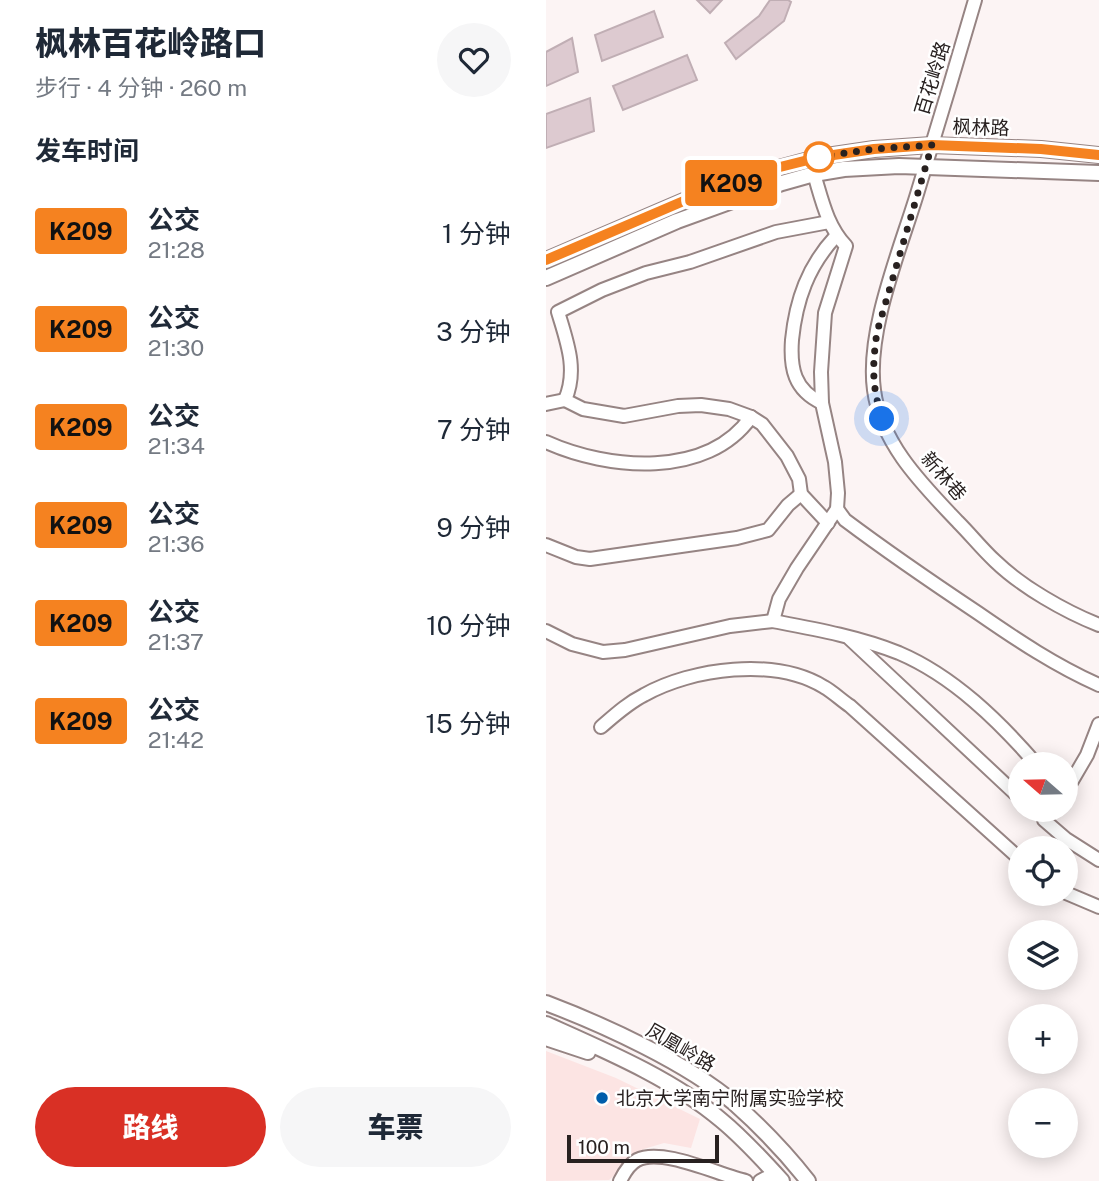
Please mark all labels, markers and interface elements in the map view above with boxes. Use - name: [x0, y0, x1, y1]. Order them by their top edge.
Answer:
- button: heart: [437, 23, 511, 97]
- text: 枫林百花岭路口: [35, 24, 266, 62]
- street label: 百花岭路: [910, 38, 954, 118]
- text: 步行 · 4 分钟 · 260 m: [35, 74, 247, 101]
- street label: 枫林路: [952, 115, 1010, 139]
- text: 发车时间: [35, 135, 139, 166]
- unlabelled marker: [804, 142, 834, 172]
- line badge: K209: [682, 160, 780, 206]
- text: K209: [699, 169, 763, 197]
- text: 公交: [148, 204, 200, 235]
- text: K209: [49, 217, 113, 245]
- text: 1 分钟: [442, 218, 511, 249]
- text: 21:28: [148, 236, 205, 263]
- text: 公交: [148, 302, 200, 333]
- text: K209: [49, 315, 113, 343]
- text: 3 分钟: [436, 316, 511, 347]
- text: 21:30: [148, 334, 204, 361]
- text: 公交: [148, 400, 200, 431]
- your location: [864, 401, 899, 436]
- text: K209: [49, 413, 113, 441]
- text: 7 分钟: [437, 414, 511, 445]
- text: 21:34: [148, 432, 205, 459]
- street label: 新林巷: [917, 447, 971, 505]
- text: 公交: [148, 498, 200, 529]
- text: K209: [49, 511, 113, 539]
- text: 9 分钟: [436, 512, 511, 543]
- text: 21:36: [148, 530, 205, 557]
- text: 公交: [148, 596, 200, 627]
- text: K209: [49, 609, 113, 637]
- text: 10 分钟: [426, 610, 511, 641]
- text: 21:37: [148, 628, 204, 655]
- text: 公交: [148, 694, 200, 725]
- text: K209: [49, 707, 113, 735]
- text: 15 分钟: [425, 708, 511, 739]
- text: 21:42: [148, 726, 204, 753]
- north arrow: [1008, 752, 1078, 822]
- map controls: [1008, 752, 1078, 1158]
- button: locate: [1008, 836, 1078, 906]
- button: layers: [1008, 920, 1078, 990]
- button: +: [1008, 1004, 1078, 1074]
- street label: 凤凰岭路: [643, 1018, 719, 1076]
- button: 路线: [35, 1087, 266, 1167]
- button: 车票: [280, 1087, 511, 1167]
- place label: 北京大学南宁附属实验学校: [616, 1087, 844, 1109]
- button: −: [1008, 1088, 1078, 1158]
- marker: 北京大学南宁附属实验学校: [594, 1090, 610, 1106]
- scale bar: [567, 1132, 719, 1164]
- text: 100 m: [578, 1136, 630, 1158]

